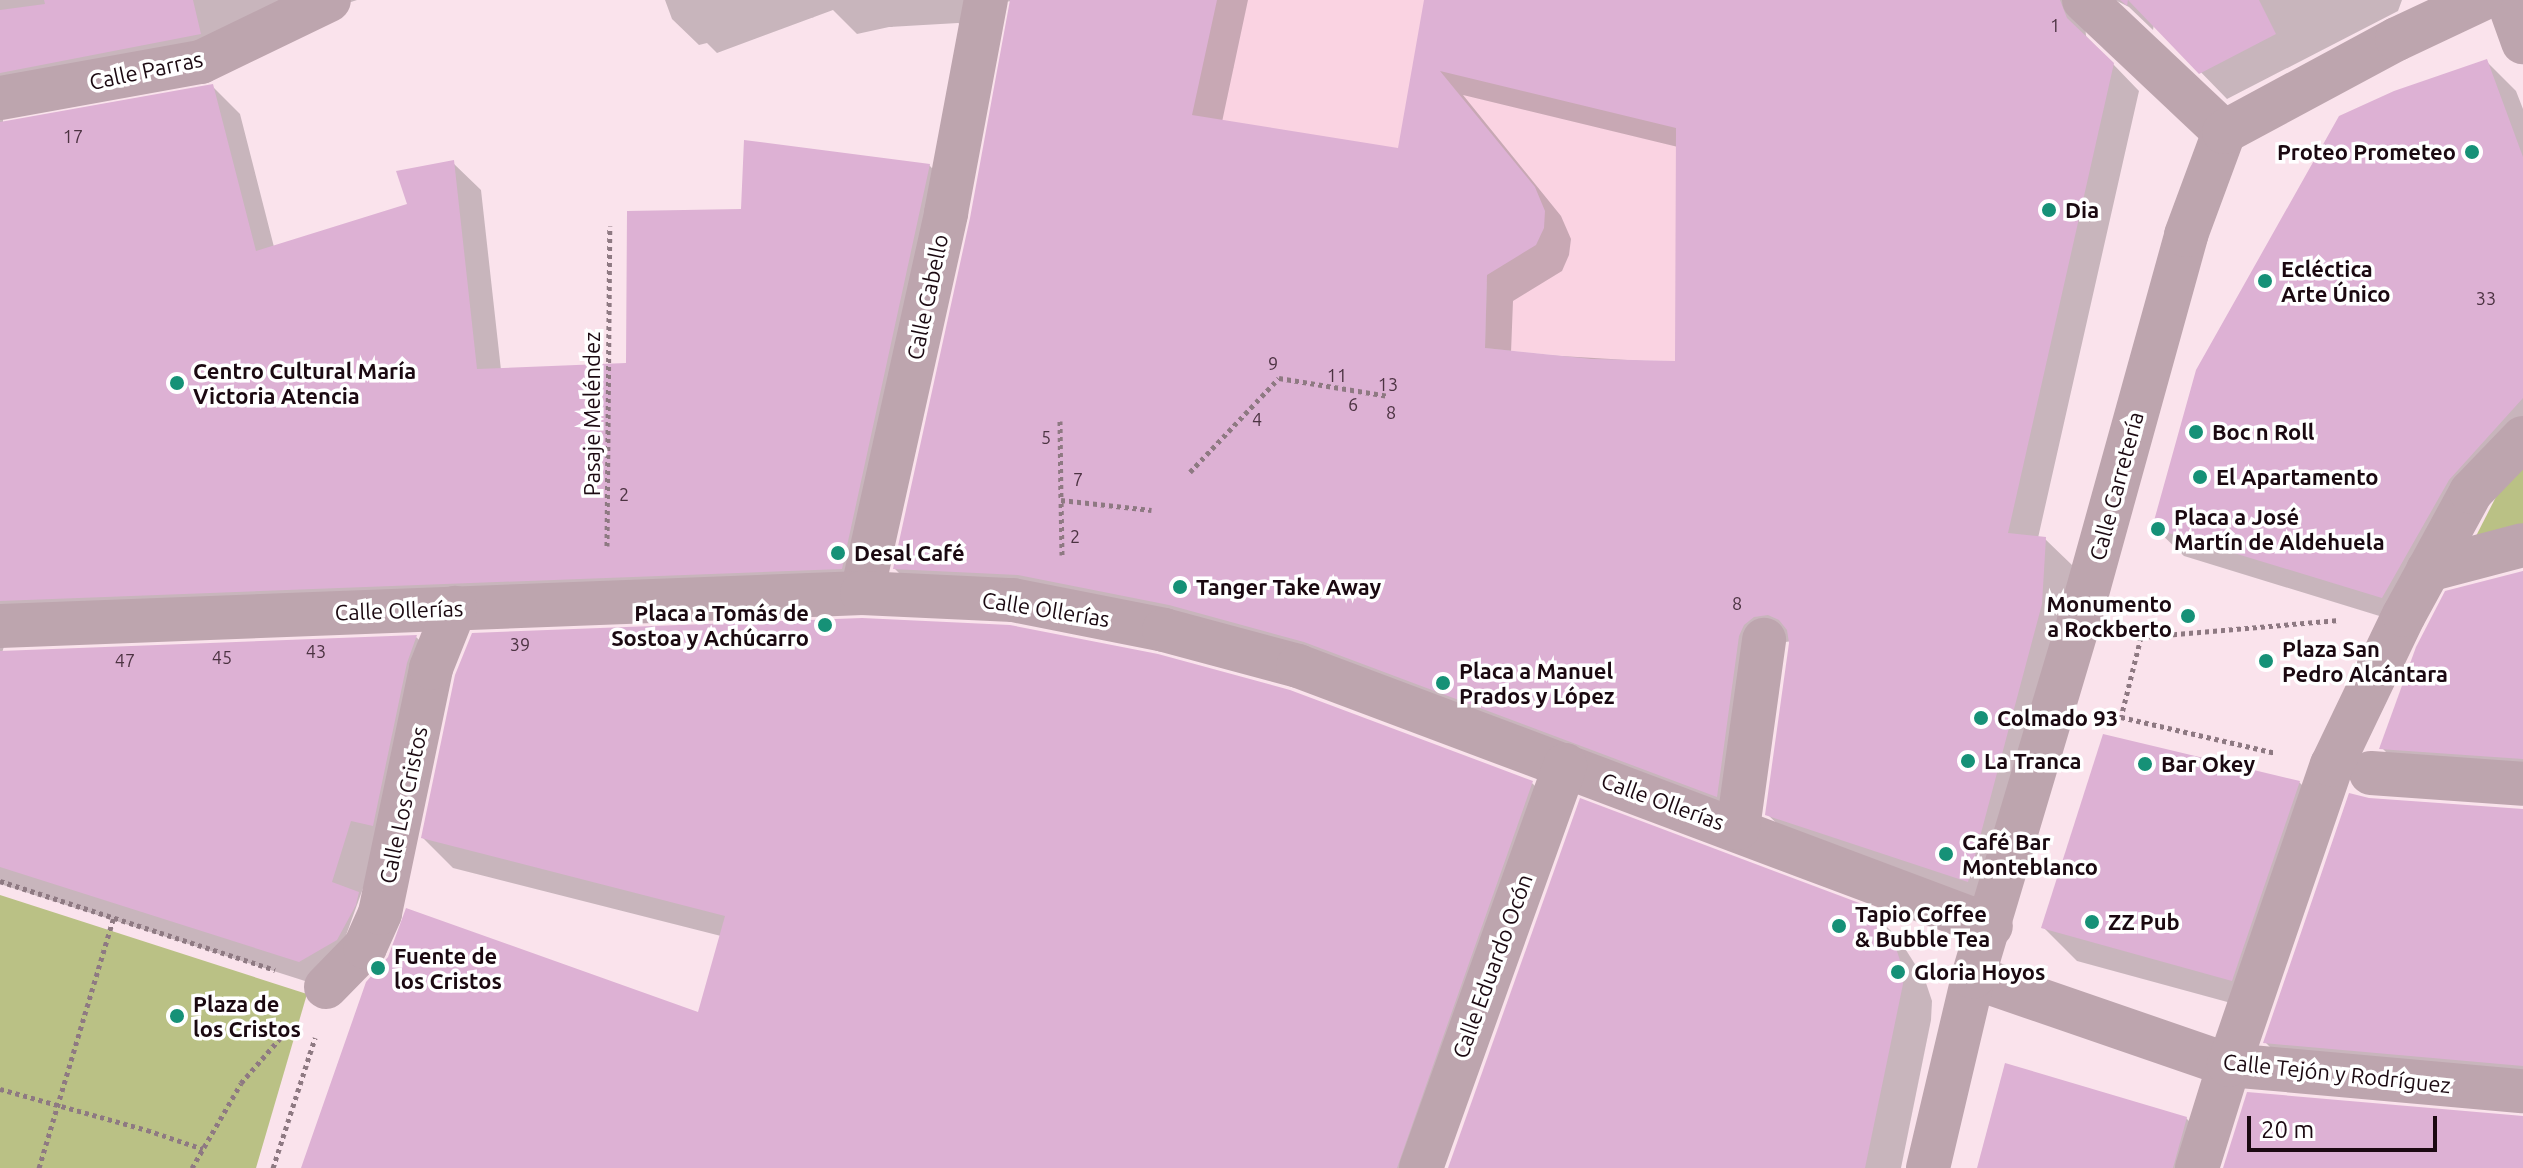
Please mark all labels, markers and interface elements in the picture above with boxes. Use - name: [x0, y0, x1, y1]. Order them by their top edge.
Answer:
- house number: 1: [2050, 14, 2060, 36]
- street label: Calle Parras: [87, 45, 205, 95]
- house number: 17: [63, 125, 83, 147]
- place label: Proteo Prometeo: [2277, 139, 2456, 165]
- marker: Proteo Prometeo: [2463, 143, 2481, 161]
- place label: Dia: [2065, 197, 2099, 223]
- marker: Dia: [2040, 201, 2058, 219]
- street label: Calle Cabello: [901, 232, 953, 362]
- place label: Ecléctica Arte Único: [2281, 255, 2391, 306]
- marker: Ecléctica Arte Único: [2256, 272, 2274, 290]
- house number: 33: [2476, 287, 2496, 309]
- street label: Pasaje Meléndez: [579, 332, 605, 496]
- house number: 9: [1268, 352, 1278, 374]
- place label: Centro Cultural María Victoria Atencia: [193, 357, 416, 408]
- house number: 11: [1327, 364, 1347, 386]
- house number: 13: [1378, 373, 1398, 395]
- marker: Centro Cultural María Victoria Atencia: [168, 374, 186, 392]
- house number: 6: [1348, 393, 1358, 415]
- house number: 8: [1386, 401, 1396, 423]
- house number: 4: [1252, 408, 1262, 430]
- street label: Calle Carretería: [2083, 409, 2149, 563]
- place label: Boc n Roll: [2212, 419, 2315, 445]
- marker: Boc n Roll: [2187, 423, 2205, 441]
- house number: 5: [1041, 426, 1051, 448]
- place label: El Apartamento: [2216, 464, 2379, 490]
- house number: 7: [1073, 468, 1083, 490]
- marker: El Apartamento: [2191, 468, 2209, 486]
- house number: 2: [619, 483, 629, 505]
- place label: Placa a José Martín de Aldehuela: [2174, 503, 2385, 554]
- marker: Placa a José Martín de Aldehuela: [2149, 520, 2167, 538]
- house number: 2: [1070, 525, 1080, 547]
- place label: Desal Café: [854, 540, 965, 566]
- marker: Desal Café: [829, 544, 847, 562]
- place label: Tanger Take Away: [1196, 574, 1381, 600]
- marker: Tanger Take Away: [1171, 578, 1189, 596]
- street label: Calle Ollerías: [980, 586, 1112, 632]
- place label: Monumento a Rockberto: [2047, 590, 2172, 642]
- house number: 8: [1732, 592, 1742, 614]
- street label: Calle Ollerías: [334, 595, 464, 625]
- place label: Placa a Tomás de Sostoa y Achúcarro: [611, 599, 809, 650]
- marker: Monumento a Rockberto: [2179, 607, 2197, 625]
- marker: Placa a Tomás de Sostoa y Achúcarro: [816, 616, 834, 634]
- house number: 39: [510, 633, 530, 655]
- place label: Plaza San Pedro Alcántara: [2282, 635, 2448, 686]
- house number: 43: [306, 640, 326, 662]
- house number: 45: [212, 646, 232, 668]
- house number: 47: [115, 649, 135, 671]
- marker: Plaza San Pedro Alcántara: [2257, 652, 2275, 670]
- place label: Placa a Manuel Prados y López: [1459, 657, 1615, 708]
- marker: Placa a Manuel Prados y López: [1434, 674, 1452, 692]
- place label: Colmado 93: [1997, 705, 2118, 731]
- marker: Colmado 93: [1972, 709, 1990, 727]
- street label: Calle Los Cristos: [373, 724, 433, 886]
- place label: La Tranca: [1984, 748, 2081, 774]
- place label: Bar Okey: [2161, 751, 2255, 777]
- marker: La Tranca: [1959, 752, 1977, 770]
- marker: Bar Okey: [2136, 755, 2154, 773]
- street label: Calle Ollerías: [1598, 767, 1728, 835]
- place label: Café Bar Monteblanco: [1962, 828, 2098, 880]
- marker: Café Bar Monteblanco: [1937, 845, 1955, 863]
- street label: Calle Eduardo Ocón: [1446, 870, 1538, 1062]
- place label: Tapio Coffee & Bubble Tea: [1855, 900, 1990, 952]
- place label: ZZ Pub: [2108, 909, 2180, 935]
- marker: ZZ Pub: [2083, 913, 2101, 931]
- marker: Tapio Coffee & Bubble Tea: [1830, 917, 1848, 935]
- place label: Fuente de los Cristos: [394, 942, 502, 994]
- marker: Fuente de los Cristos: [369, 959, 387, 977]
- place label: Gloria Hoyos: [1914, 959, 2045, 985]
- marker: Gloria Hoyos: [1889, 963, 1907, 981]
- place label: Plaza de los Cristos: [193, 990, 301, 1042]
- marker: Plaza de los Cristos: [168, 1007, 186, 1025]
- street label: Calle Tejón y Rodríguez: [2222, 1048, 2452, 1098]
- scale bar: [2251, 1100, 2441, 1150]
- text: 20 m: [2261, 1116, 2314, 1143]

